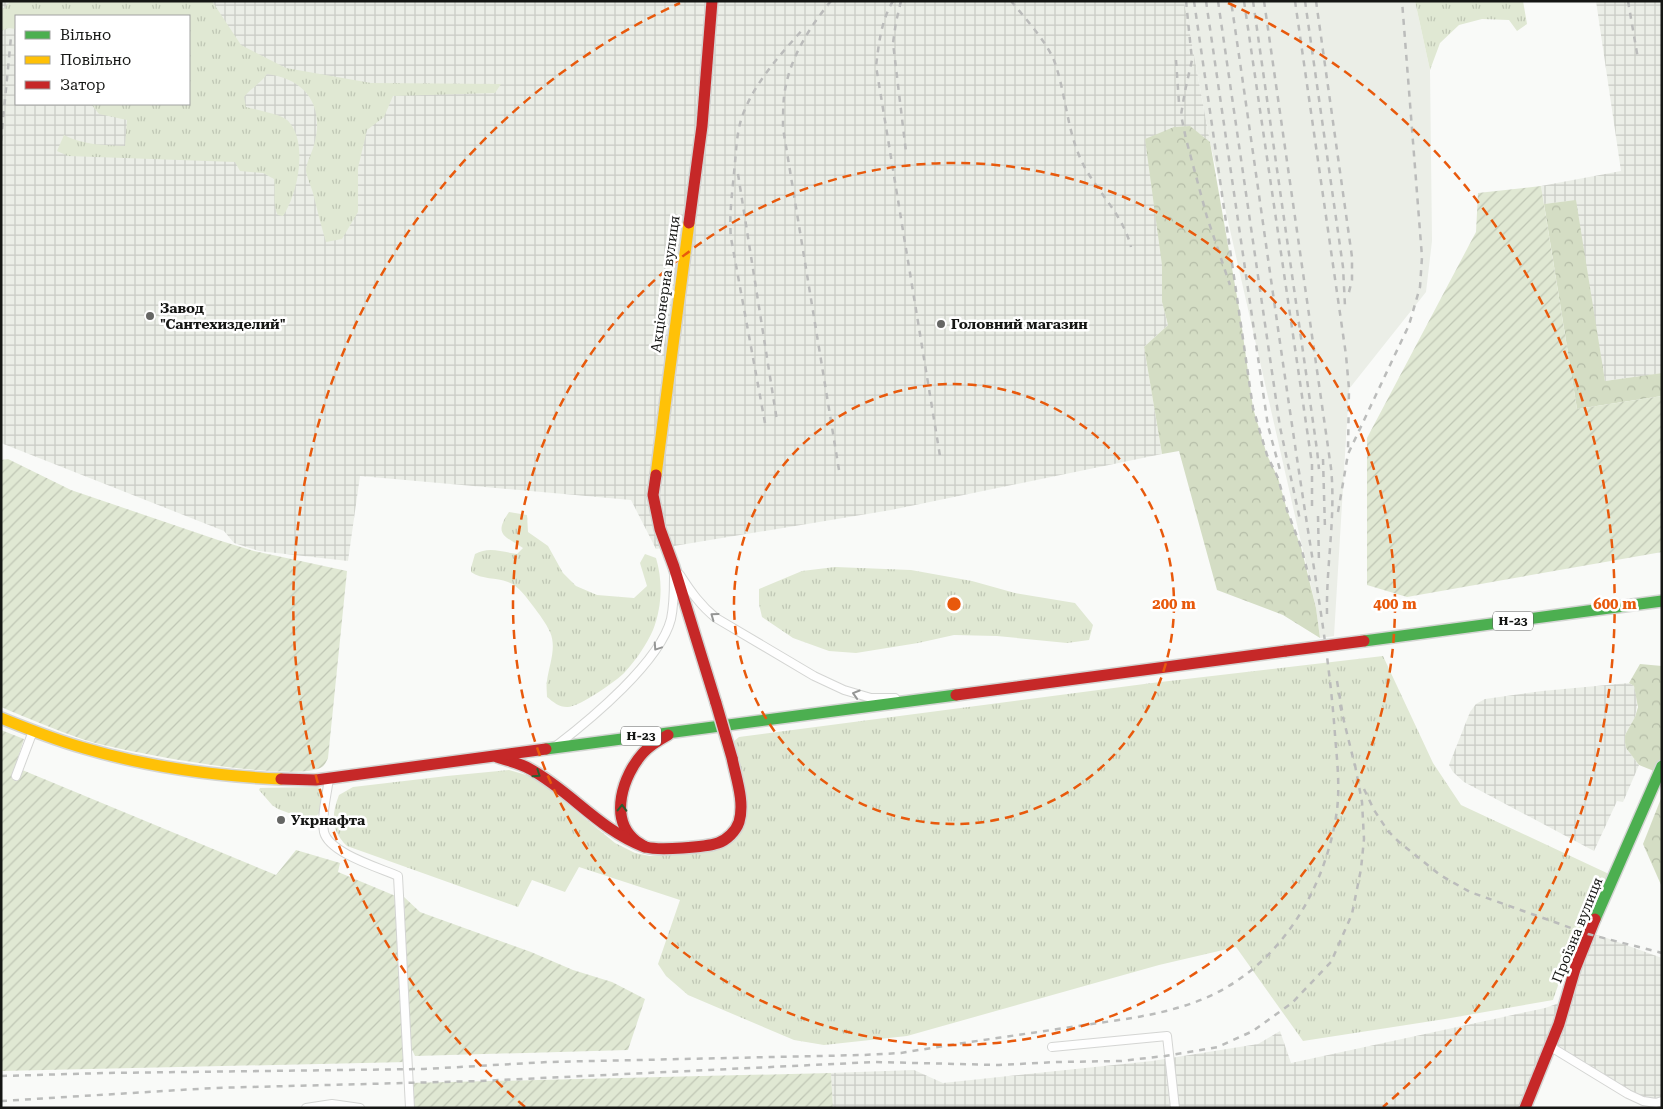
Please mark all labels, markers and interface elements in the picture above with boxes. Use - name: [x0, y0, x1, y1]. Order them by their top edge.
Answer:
- legend: [15, 15, 190, 105]
- text: Вільно: [60, 26, 111, 44]
- text: Повільно: [60, 51, 131, 69]
- text: Затор: [60, 76, 106, 94]
- street label: Акціонерна вулиця: [647, 215, 683, 353]
- place label: Завод "Сантехизделий": [160, 300, 286, 332]
- marker: Завод "Сантехизделий": [144, 310, 156, 322]
- place label: Головний магазин: [951, 316, 1088, 332]
- marker: Головний магазин: [935, 318, 947, 330]
- centre of rings: [945, 595, 963, 613]
- text: 200 m: [1152, 595, 1196, 613]
- text: 400 m: [1373, 595, 1417, 613]
- text: 600 m: [1593, 595, 1637, 613]
- road number: Н-23: [1493, 612, 1533, 630]
- one-way arrow: [710, 613, 720, 622]
- one-way arrow: [654, 641, 663, 651]
- one-way arrow: [852, 689, 860, 699]
- road number: Н-23: [621, 726, 661, 746]
- one-way arrow: [532, 768, 541, 777]
- one-way arrow: [617, 804, 627, 812]
- place label: Укрнафта: [291, 812, 366, 828]
- marker: Укрнафта: [275, 814, 287, 826]
- street label: Проїзна вулиця: [1549, 875, 1605, 985]

